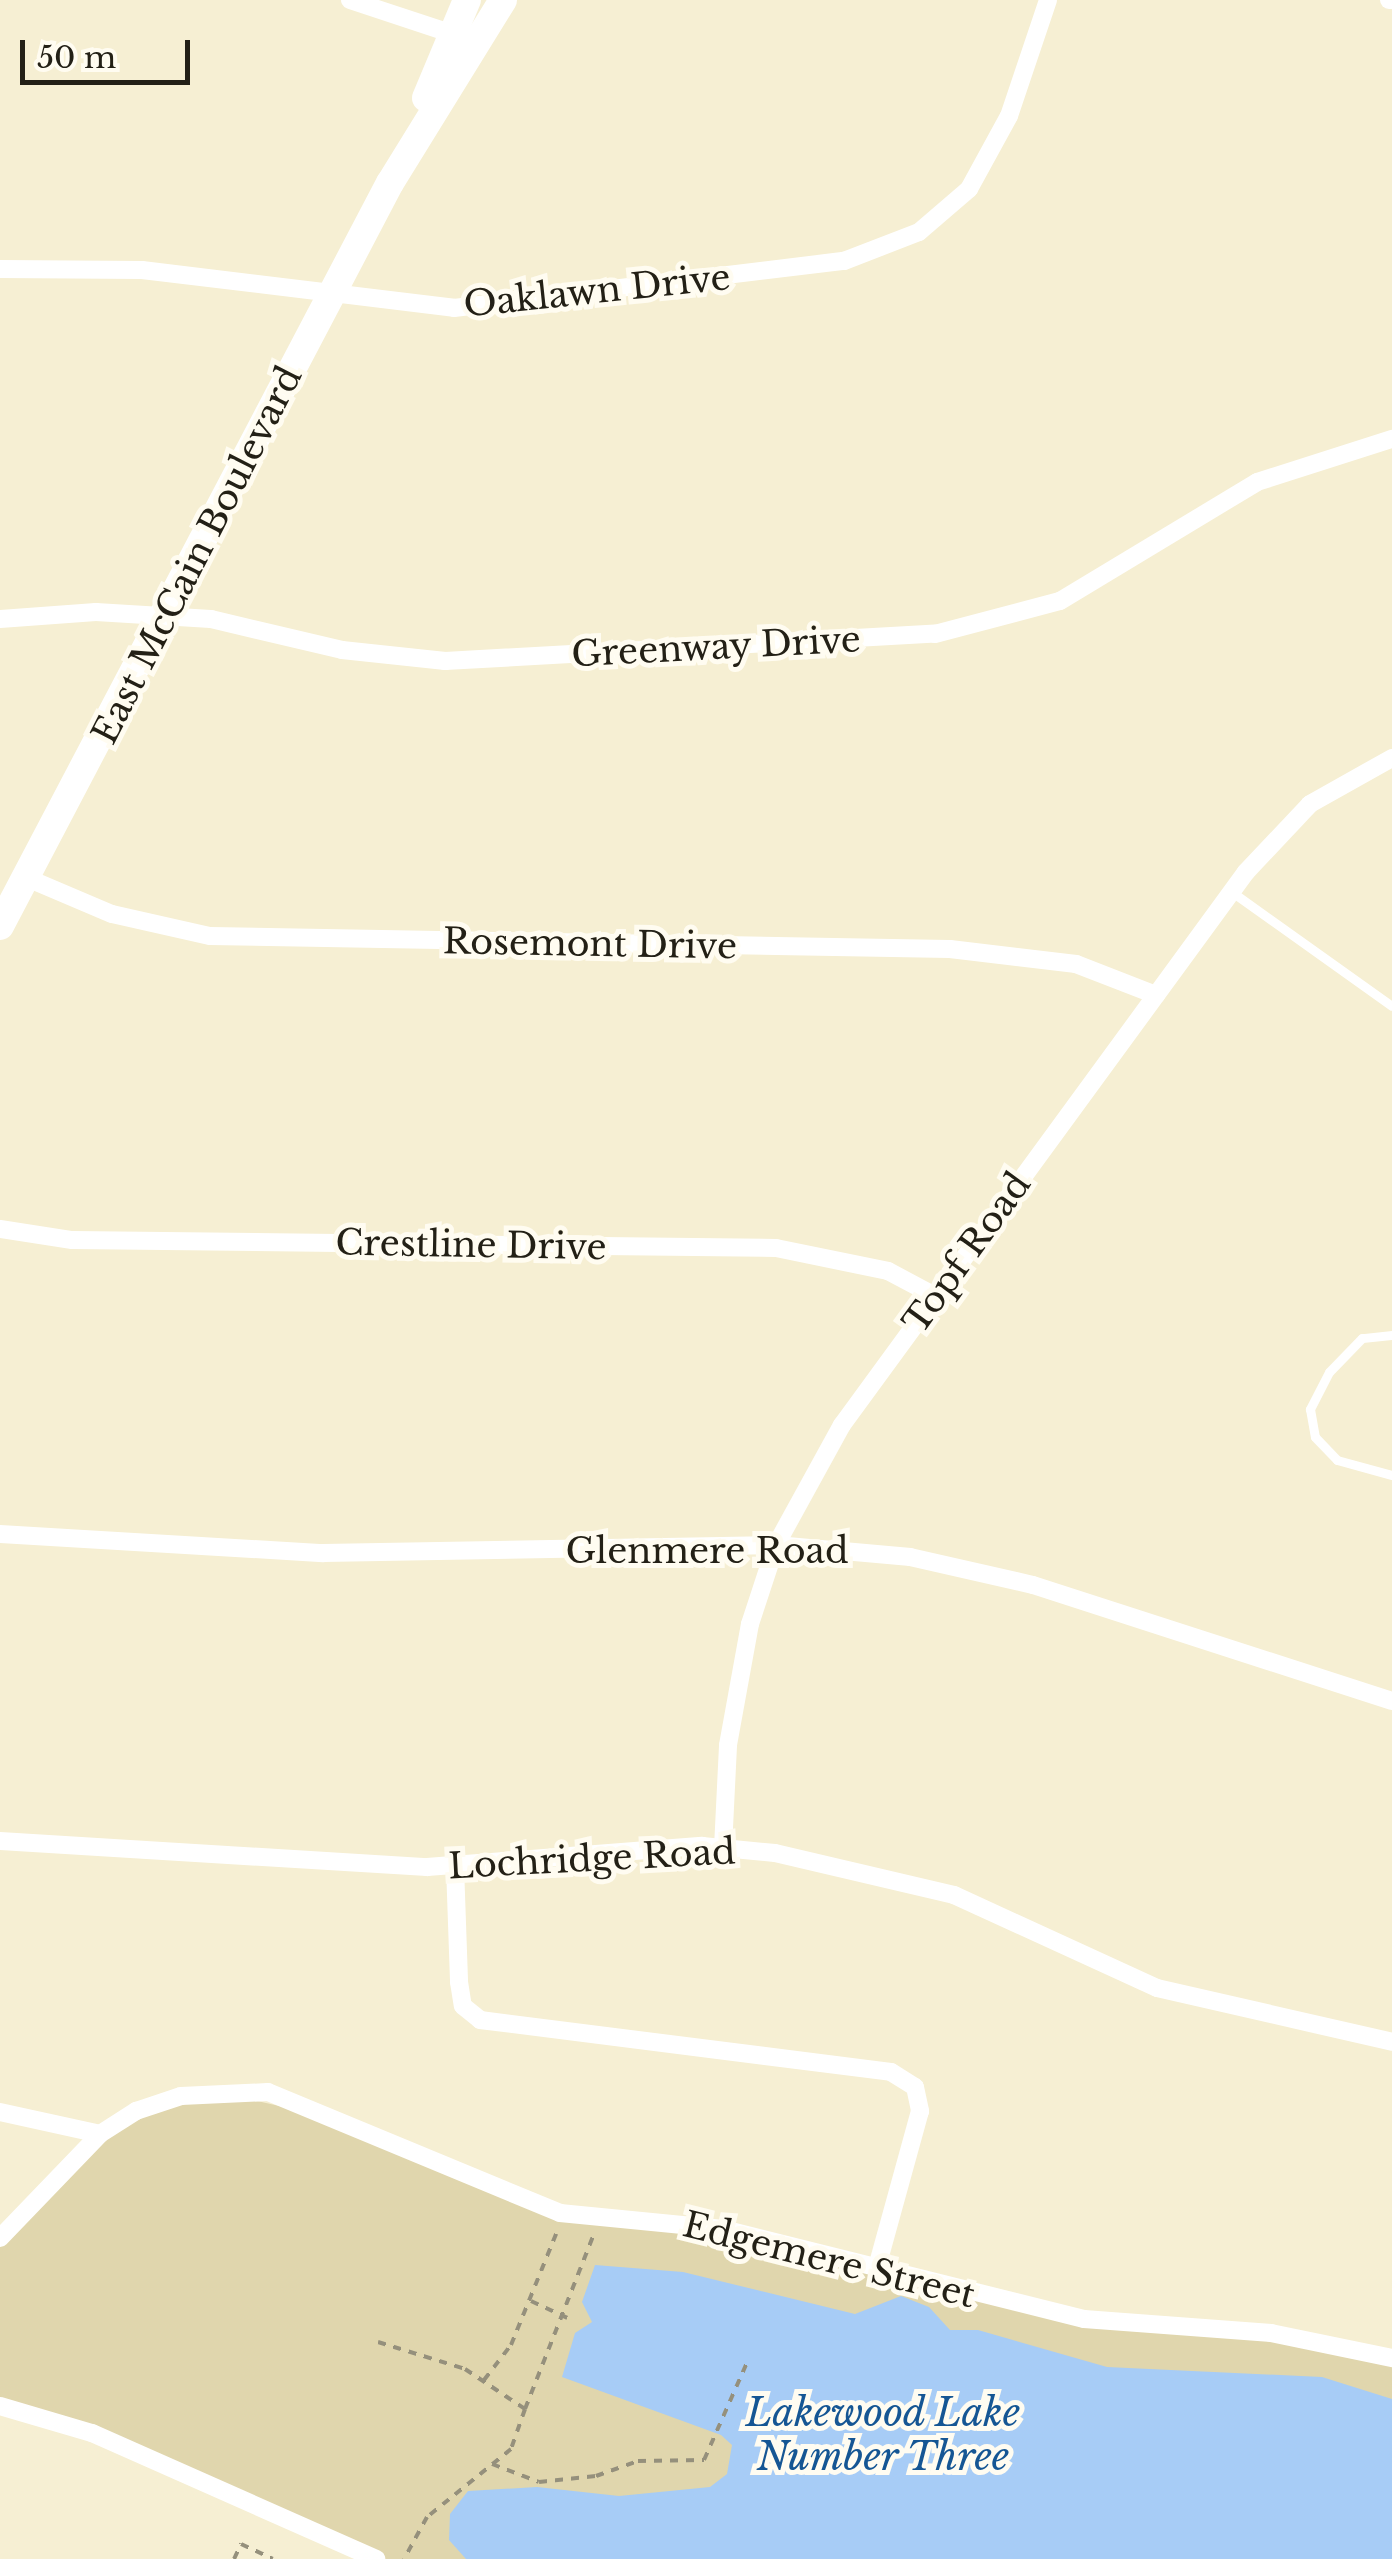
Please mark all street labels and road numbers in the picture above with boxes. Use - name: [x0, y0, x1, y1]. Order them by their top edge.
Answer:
- street label: Oaklawn Drive: [462, 256, 732, 326]
- street label: East McCain Boulevard: [83, 359, 311, 751]
- street label: Greenway Drive: [570, 618, 862, 676]
- street label: Rosemont Drive: [443, 920, 737, 968]
- street label: Topf Road: [895, 1164, 1039, 1342]
- street label: Crestline Drive: [335, 1222, 607, 1268]
- street label: Glenmere Road: [565, 1530, 849, 1572]
- street label: Lochridge Road: [447, 1831, 737, 1887]
- street label: Edgemere Street: [679, 2203, 979, 2317]

